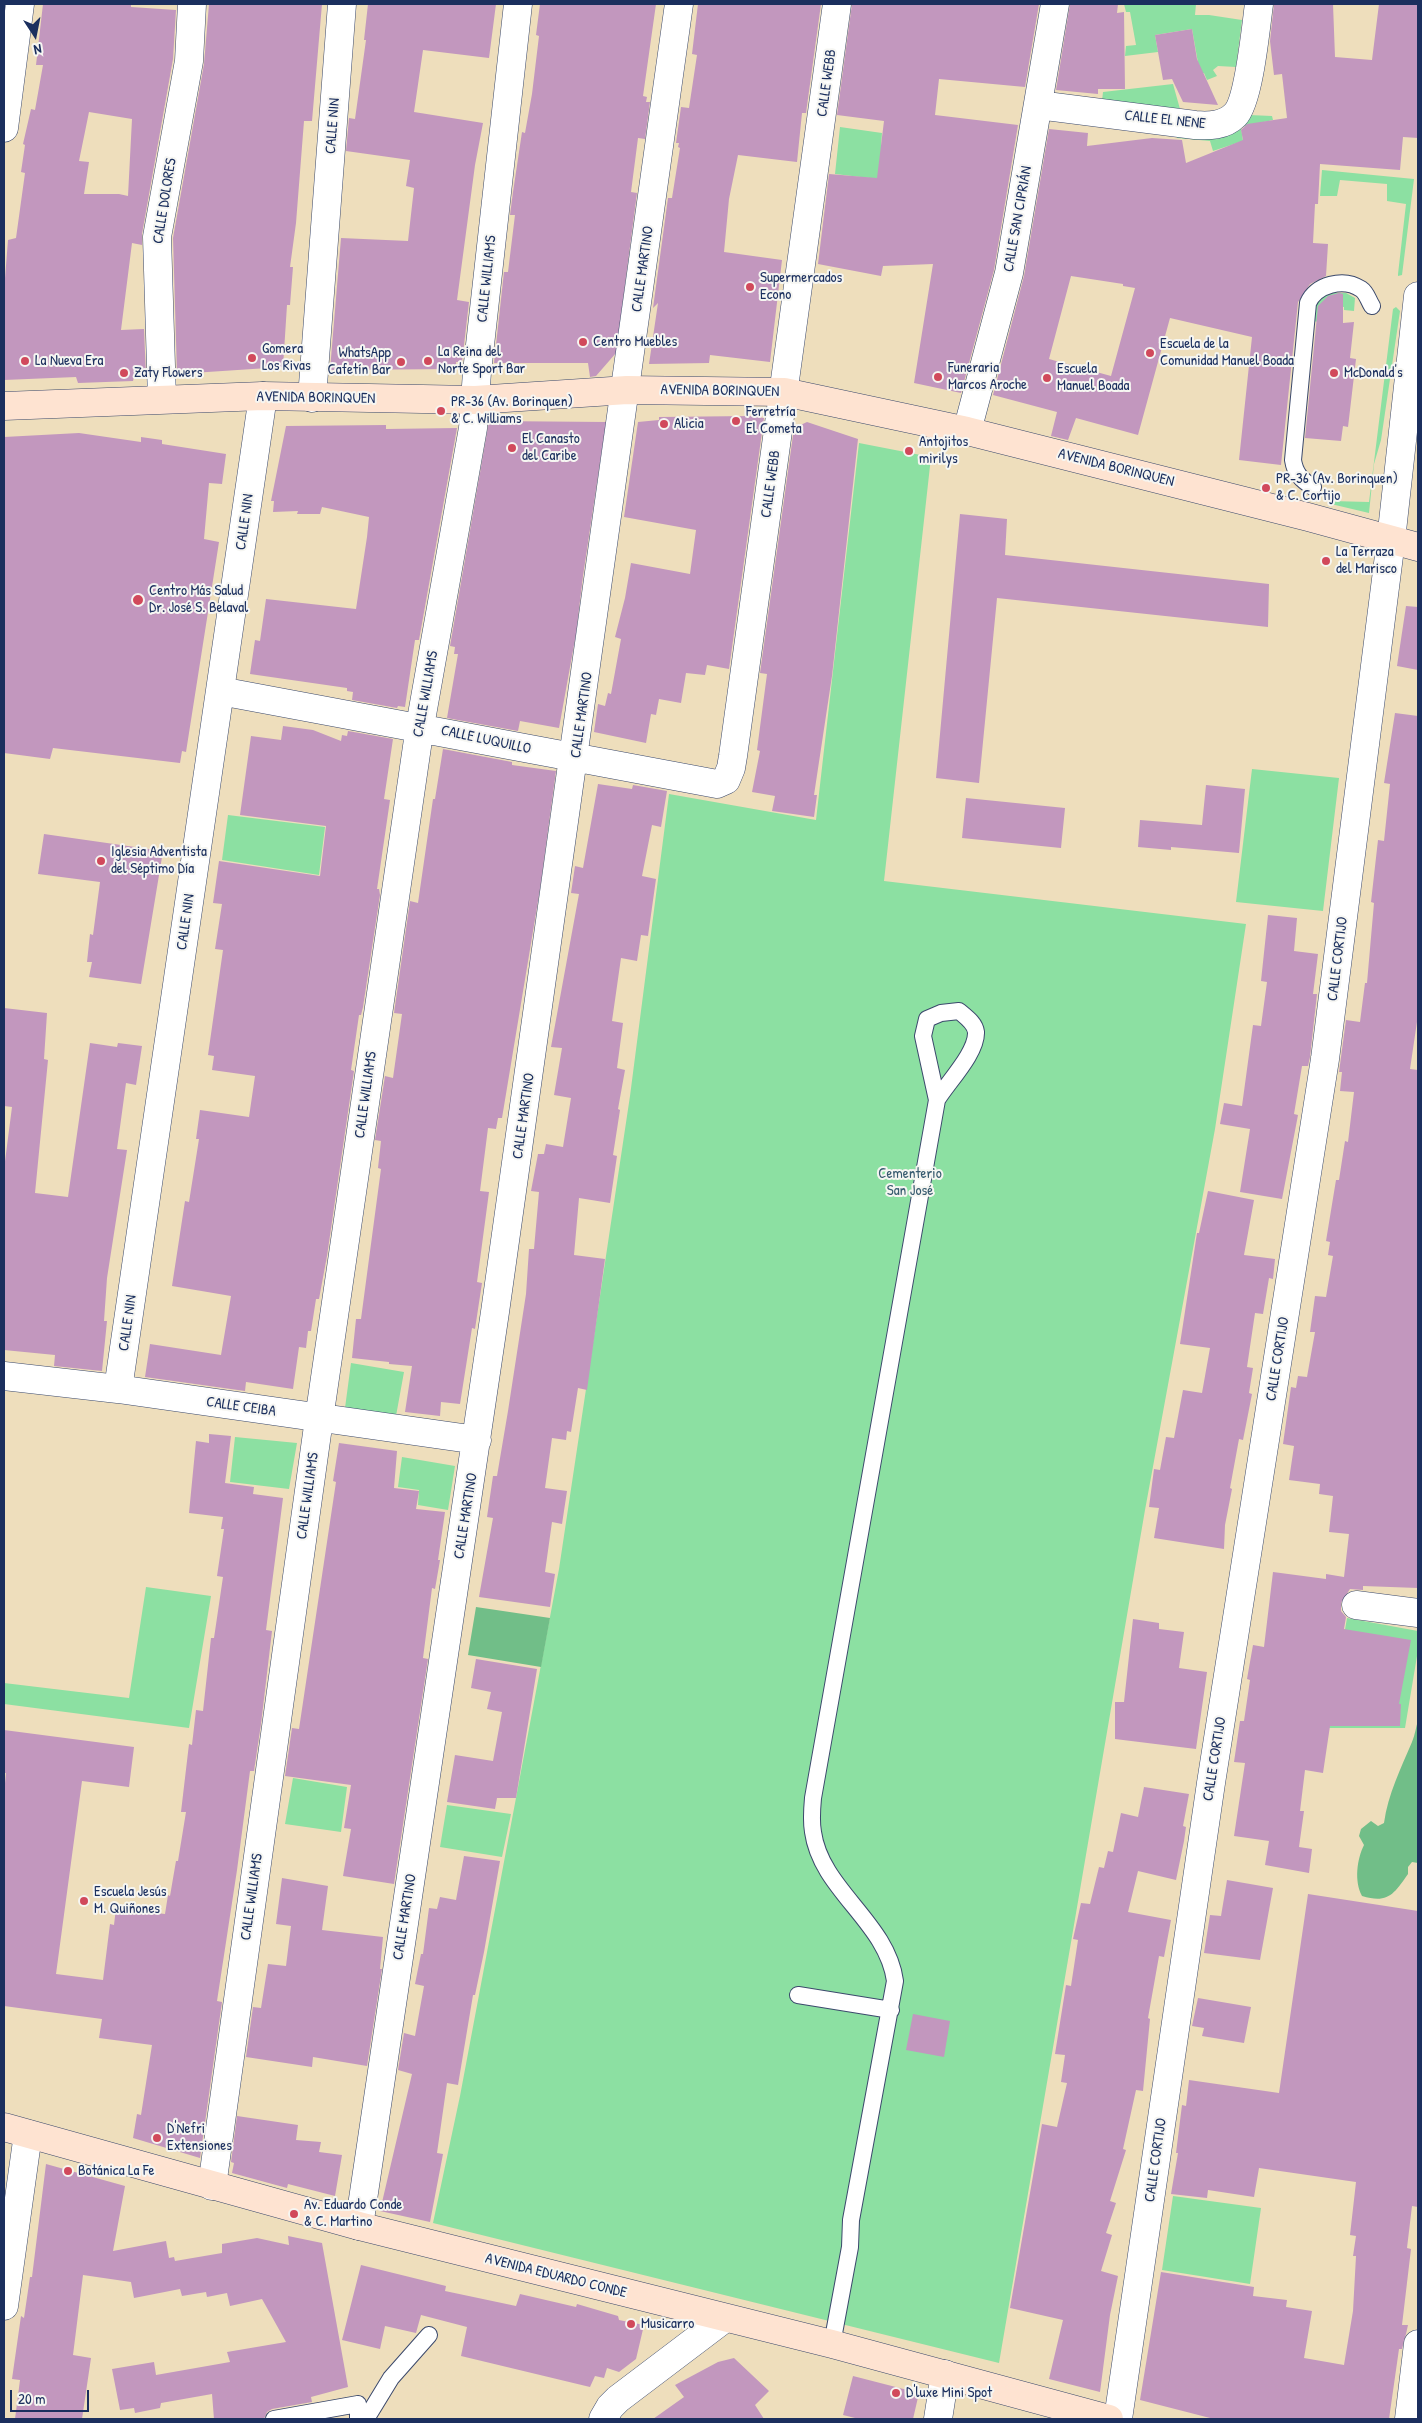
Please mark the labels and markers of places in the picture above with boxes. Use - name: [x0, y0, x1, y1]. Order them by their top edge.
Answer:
- place label: Supermercados Econo: [760, 269, 842, 304]
- marker: Supermercados Econo: [744, 281, 756, 293]
- place label: Centro Muebles: [593, 333, 677, 351]
- place label: Escuela de la Comunidad Manuel Boada: [1160, 335, 1294, 370]
- marker: Centro Muebles: [577, 336, 589, 348]
- place label: Gomera Los Rivas: [262, 340, 311, 375]
- place label: La Reina del Norte Sport Bar: [438, 343, 525, 378]
- place label: WhatsApp Cafetín Bar: [328, 344, 391, 379]
- marker: Escuela de la Comunidad Manuel Boada: [1144, 347, 1156, 359]
- place label: La Nueva Era: [35, 352, 103, 370]
- marker: Gomera Los Rivas: [246, 352, 258, 364]
- marker: La Nueva Era: [19, 355, 31, 367]
- marker: La Reina del Norte Sport Bar: [422, 355, 434, 367]
- marker: WhatsApp Cafetín Bar: [395, 356, 407, 368]
- place label: Funeraria Marcos Aroche: [948, 359, 1027, 394]
- place label: Escuela Manuel Boada: [1057, 360, 1129, 395]
- place label: Zaty Flowers: [134, 364, 203, 382]
- place label: McDonald's: [1344, 364, 1403, 382]
- marker: Zaty Flowers: [118, 367, 130, 379]
- marker: McDonald's: [1328, 367, 1340, 379]
- marker: Funeraria Marcos Aroche: [932, 371, 944, 383]
- marker: Escuela Manuel Boada: [1041, 372, 1053, 384]
- place label: PR-36 (Av. Borinquen) & C. Williams: [451, 393, 573, 428]
- place label: Ferretría El Cometa: [746, 403, 802, 438]
- marker: PR-36 (Av. Borinquen) & C. Williams: [435, 405, 447, 417]
- place label: Alicia: [674, 415, 704, 433]
- marker: Ferretría El Cometa: [730, 415, 742, 427]
- marker: Alicia: [658, 418, 670, 430]
- place label: El Canasto del Caribe: [522, 430, 580, 465]
- place label: Antojitos mirilys: [919, 433, 968, 468]
- marker: El Canasto del Caribe: [506, 442, 518, 454]
- marker: Antojitos mirilys: [903, 445, 915, 457]
- place label: PR-36 (Av. Borinquen) & C. Cortijo: [1276, 470, 1398, 505]
- marker: PR-36 (Av. Borinquen) & C. Cortijo: [1260, 482, 1272, 494]
- place label: La Terraza del Marisco: [1336, 543, 1397, 578]
- marker: La Terraza del Marisco: [1320, 555, 1332, 567]
- place label: Centro Más Salud Dr. José S. Belaval: [149, 582, 248, 617]
- marker: Centro Más Salud Dr. José S. Belaval: [131, 593, 145, 607]
- place label: Iglesia Adventista del Séptimo Día: [111, 843, 207, 878]
- marker: Iglesia Adventista del Séptimo Día: [95, 855, 107, 867]
- place label: Escuela Jesús M. Quiñones: [94, 1883, 167, 1918]
- marker: Escuela Jesús M. Quiñones: [78, 1895, 90, 1907]
- place label: D'Nefri Extensiones: [167, 2120, 232, 2155]
- marker: D'Nefri Extensiones: [151, 2132, 163, 2144]
- place label: Botánica La Fe: [78, 2162, 154, 2180]
- marker: Botánica La Fe: [62, 2165, 74, 2177]
- place label: Av. Eduardo Conde & C. Martino: [304, 2196, 402, 2231]
- marker: Av. Eduardo Conde & C. Martino: [288, 2208, 300, 2220]
- place label: Musicarro: [641, 2315, 694, 2333]
- marker: Musicarro: [625, 2318, 637, 2330]
- place label: D'luxe Mini Spot: [906, 2384, 992, 2402]
- marker: D'luxe Mini Spot: [890, 2387, 902, 2399]

